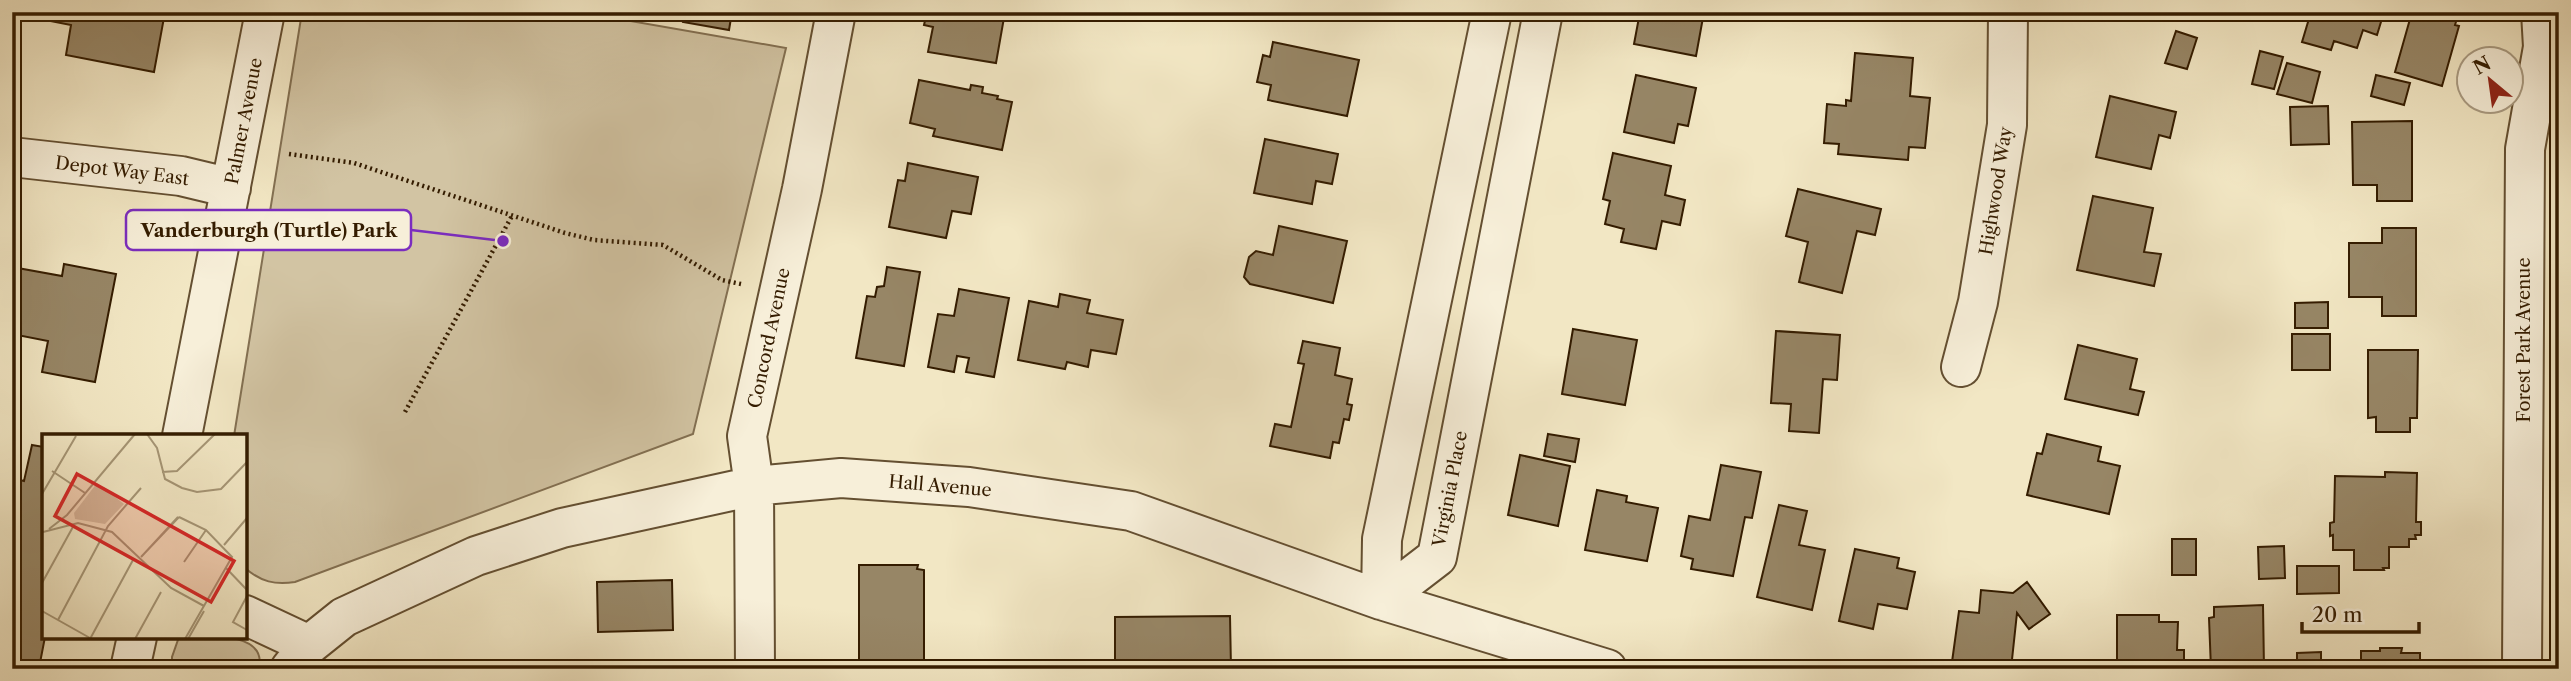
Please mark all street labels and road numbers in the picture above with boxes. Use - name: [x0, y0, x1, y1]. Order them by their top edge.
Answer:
- street label: Palmer Avenue: [221, 56, 267, 186]
- street label: Highwood Way: [1975, 124, 2017, 257]
- street label: Depot Way East: [54, 152, 191, 190]
- street label: Forest Park Avenue: [2513, 257, 2535, 423]
- street label: Concord Avenue: [743, 266, 795, 410]
- street label: Virginia Place: [1428, 429, 1472, 550]
- street label: Hall Avenue: [887, 471, 993, 501]

